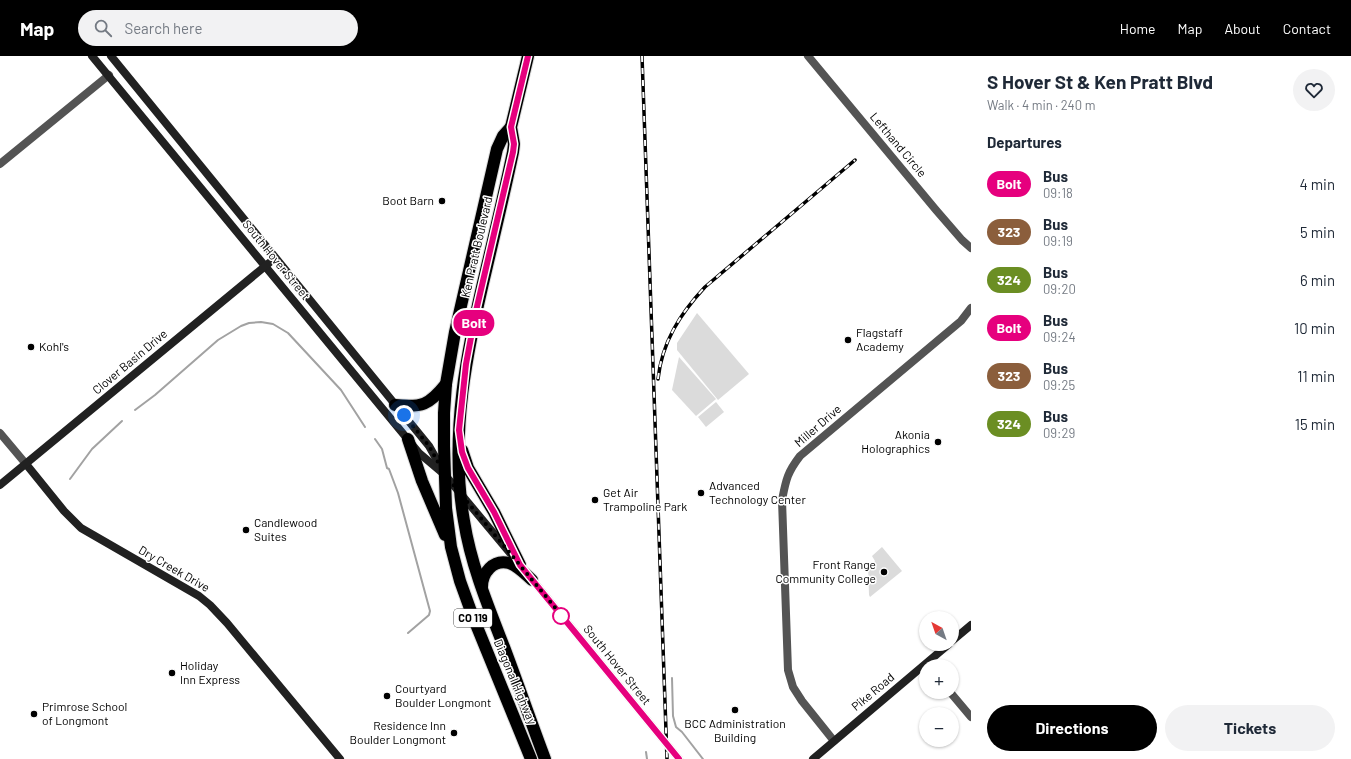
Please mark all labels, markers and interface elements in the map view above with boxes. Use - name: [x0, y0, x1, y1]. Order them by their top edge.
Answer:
- search box: [78, 10, 358, 46]
- text: Map: [20, 17, 54, 40]
- icon: search: [92, 17, 114, 39]
- text: Search here: [124, 19, 202, 37]
- text: Home: [1120, 20, 1156, 37]
- text: Map: [1178, 20, 1202, 37]
- text: About: [1224, 20, 1261, 37]
- text: Contact: [1283, 20, 1331, 37]
- button: heart: [1293, 69, 1335, 111]
- text: S Hover St & Ken Pratt Blvd: [987, 70, 1213, 93]
- text: Walk · 4 min · 240 m: [987, 97, 1095, 113]
- street label: Lefthand Circle: [868, 109, 930, 179]
- text: Departures: [987, 133, 1062, 151]
- text: Bus: [1043, 167, 1068, 185]
- text: Bolt: [996, 175, 1022, 192]
- text: 4 min: [1299, 175, 1335, 193]
- text: 09:18: [1043, 185, 1073, 201]
- place label: Boot Barn: [382, 193, 434, 207]
- street label: Ken Pratt Boulevard: [458, 195, 494, 299]
- marker: Boot Barn: [437, 196, 447, 206]
- text: Bus: [1043, 215, 1068, 233]
- street label: South Hover Street: [240, 217, 313, 302]
- text: 323: [998, 223, 1020, 240]
- text: 5 min: [1300, 223, 1335, 241]
- text: 09:19: [1043, 233, 1073, 249]
- text: Bus: [1043, 263, 1068, 281]
- text: 324: [997, 271, 1021, 288]
- text: 6 min: [1300, 271, 1335, 289]
- text: 09:20: [1043, 281, 1076, 297]
- line badge: Bolt: [446, 310, 502, 336]
- text: Bus: [1043, 311, 1068, 329]
- text: Bolt: [461, 314, 487, 331]
- text: Bolt: [996, 319, 1022, 336]
- text: 10 min: [1294, 319, 1335, 337]
- place label: Flagstaff Academy: [856, 325, 904, 353]
- street label: Clover Basin Drive: [89, 326, 169, 396]
- text: 09:24: [1043, 329, 1076, 345]
- marker: Flagstaff Academy: [843, 335, 853, 345]
- place label: Kohl's: [39, 339, 69, 353]
- marker: Kohl's: [26, 342, 36, 352]
- text: Bus: [1043, 359, 1068, 377]
- text: 323: [998, 367, 1020, 384]
- text: 11 min: [1297, 367, 1335, 385]
- text: 09:25: [1043, 377, 1075, 393]
- street label: Miller Drive: [791, 401, 843, 449]
- your location: [394, 405, 414, 425]
- text: Bus: [1043, 407, 1068, 425]
- text: 324: [997, 415, 1021, 432]
- text: 15 min: [1295, 415, 1335, 433]
- text: 09:29: [1043, 425, 1075, 441]
- place label: Akonia Holographics: [861, 427, 930, 455]
- marker: Akonia Holographics: [933, 437, 943, 447]
- place label: Advanced Technology Center: [709, 478, 806, 506]
- place label: Get Air Trampoline Park: [603, 485, 687, 513]
- marker: Advanced Technology Center: [696, 488, 706, 498]
- marker: Get Air Trampoline Park: [590, 495, 600, 505]
- place label: Candlewood Suites: [254, 515, 317, 543]
- marker: Candlewood Suites: [241, 525, 251, 535]
- street label: Dry Creek Drive: [137, 542, 212, 594]
- place label: Front Range Community College: [776, 557, 876, 585]
- marker: Front Range Community College: [879, 567, 889, 577]
- unlabelled marker: [552, 607, 570, 625]
- road number: CO 119: [454, 609, 492, 627]
- north arrow: [919, 611, 959, 651]
- map controls: [919, 611, 959, 747]
- street label: South Hover Street: [581, 622, 654, 707]
- street label: Diagonal Highway: [492, 637, 540, 727]
- place label: Holiday Inn Express: [180, 658, 240, 686]
- button: +: [919, 659, 959, 699]
- marker: Holiday Inn Express: [167, 668, 177, 678]
- street label: Pike Road: [848, 669, 896, 713]
- place label: Courtyard Boulder Longmont: [395, 681, 491, 709]
- marker: Courtyard Boulder Longmont: [382, 691, 392, 701]
- place label: Primrose School of Longmont: [42, 699, 127, 727]
- marker: BCC Administration Building: [730, 705, 740, 715]
- button: Directions: [987, 705, 1157, 751]
- button: Tickets: [1165, 705, 1335, 751]
- button: −: [919, 707, 959, 747]
- marker: Primrose School of Longmont: [29, 709, 39, 719]
- place label: BCC Administration Building: [684, 716, 786, 744]
- place label: Residence Inn Boulder Longmont: [350, 718, 446, 746]
- marker: Residence Inn Boulder Longmont: [449, 728, 459, 738]

